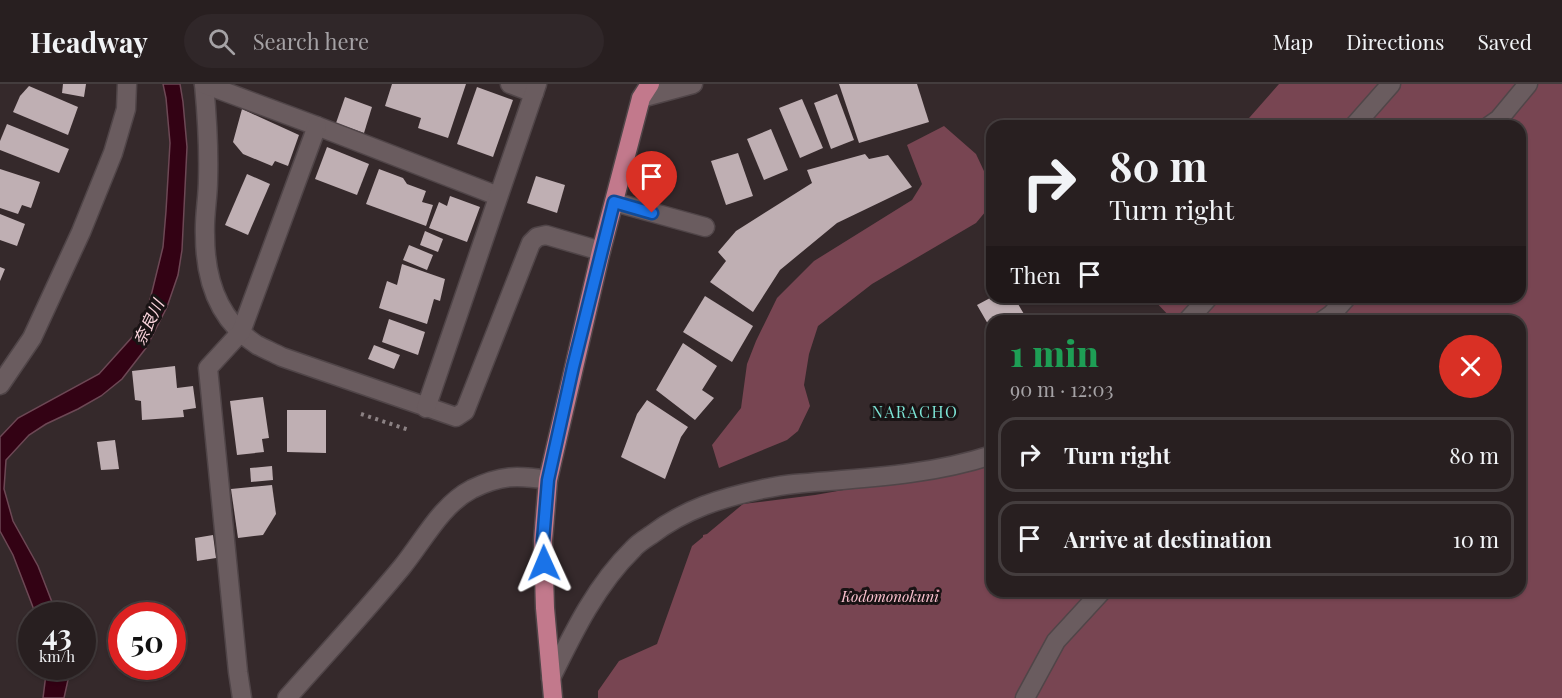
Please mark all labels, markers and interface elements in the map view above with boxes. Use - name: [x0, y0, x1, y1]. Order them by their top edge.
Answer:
- search box: [184, 14, 604, 68]
- text: Headway: [30, 23, 148, 60]
- icon: search: [205, 25, 238, 58]
- text: Search here: [253, 26, 369, 56]
- text: Map: [1272, 27, 1313, 55]
- text: Directions: [1346, 27, 1444, 55]
- text: Saved: [1477, 27, 1532, 55]
- text: 80 m: [1109, 137, 1207, 193]
- icon: right: [1010, 144, 1088, 222]
- pin: [626, 151, 677, 213]
- icon: arrive: [635, 160, 668, 193]
- text: Turn right: [1109, 191, 1234, 227]
- icon: arrive: [1073, 258, 1106, 291]
- text: Then: [1010, 260, 1061, 290]
- water label: 奈良川: [128, 294, 169, 348]
- text: 1 min: [1010, 328, 1099, 376]
- button: close: [1439, 335, 1502, 398]
- text: 90 m · 12:03: [1010, 375, 1113, 402]
- district label: NARACHO: [872, 401, 958, 422]
- icon: right: [1013, 438, 1046, 471]
- text: Turn right: [1064, 440, 1170, 470]
- text: 80 m: [1449, 440, 1499, 470]
- icon: arrive: [1013, 522, 1046, 555]
- text: Arrive at destination: [1064, 524, 1272, 554]
- text: 10 m: [1453, 524, 1499, 554]
- position arrow: [512, 531, 576, 595]
- park label: Kodomonokuni: [840, 586, 939, 606]
- speed limit sign: 50: [108, 602, 186, 680]
- text: 43: [42, 614, 72, 654]
- text: km/h: [39, 646, 75, 666]

